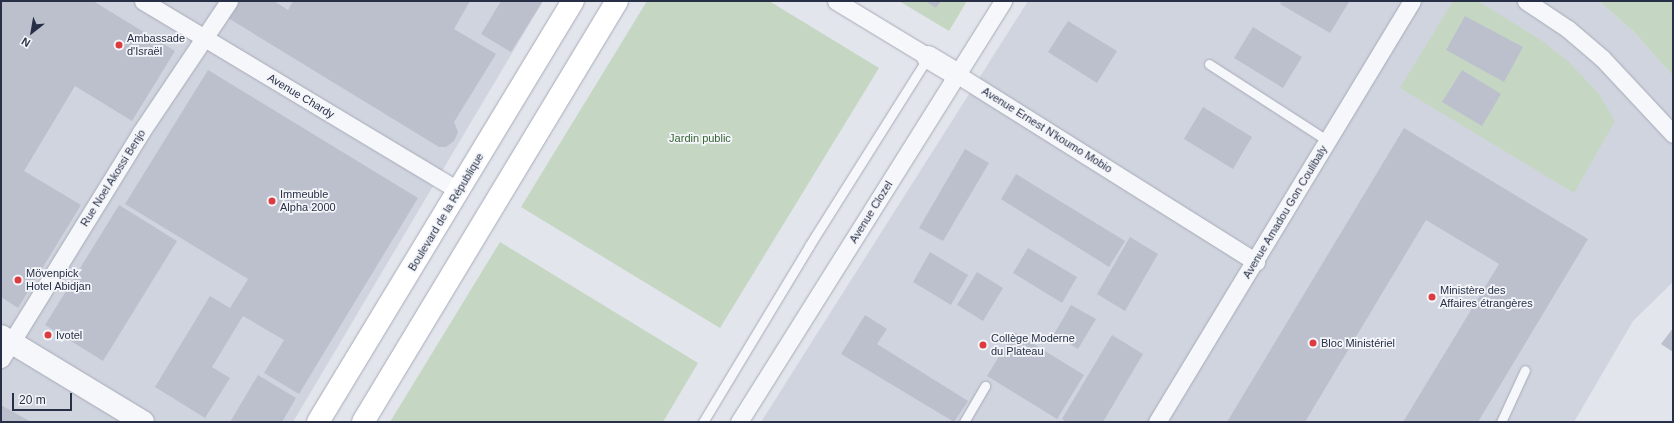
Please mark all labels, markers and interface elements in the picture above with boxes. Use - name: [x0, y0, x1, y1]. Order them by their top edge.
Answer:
- north arrow: [12, 12, 52, 52]
- place label: Ambassade d'Israël: [127, 32, 185, 58]
- text: N: [19, 35, 32, 49]
- marker: Ambassade d'Israël: [114, 40, 124, 50]
- street label: Avenue Chardy: [265, 71, 337, 121]
- street label: Avenue Ernest N'koumo Mobio: [979, 84, 1115, 176]
- street label: Rue Noel Akossi Benjo: [78, 127, 148, 229]
- park label: Jardin public: [669, 131, 731, 145]
- street label: Avenue Amadou Gon Coulibaly: [1240, 143, 1330, 281]
- street label: Boulevard de la République: [406, 151, 486, 273]
- street label: Avenue Clozel: [847, 179, 895, 245]
- place label: Immeuble Alpha 2000: [280, 188, 336, 214]
- marker: Immeuble Alpha 2000: [267, 196, 277, 206]
- place label: Mövenpick Hotel Abidjan: [26, 267, 91, 293]
- marker: Mövenpick Hotel Abidjan: [13, 275, 23, 285]
- place label: Ministère des Affaires étrangères: [1440, 284, 1533, 310]
- marker: Ministère des Affaires étrangères: [1427, 292, 1437, 302]
- place label: Ivotel: [56, 328, 82, 342]
- marker: Ivotel: [43, 330, 53, 340]
- place label: Collège Moderne du Plateau: [991, 332, 1075, 358]
- place label: Bloc Ministériel: [1321, 336, 1395, 350]
- marker: Bloc Ministériel: [1308, 338, 1318, 348]
- marker: Collège Moderne du Plateau: [978, 340, 988, 350]
- scale bar: [14, 385, 74, 411]
- text: 20 m: [19, 393, 46, 407]

